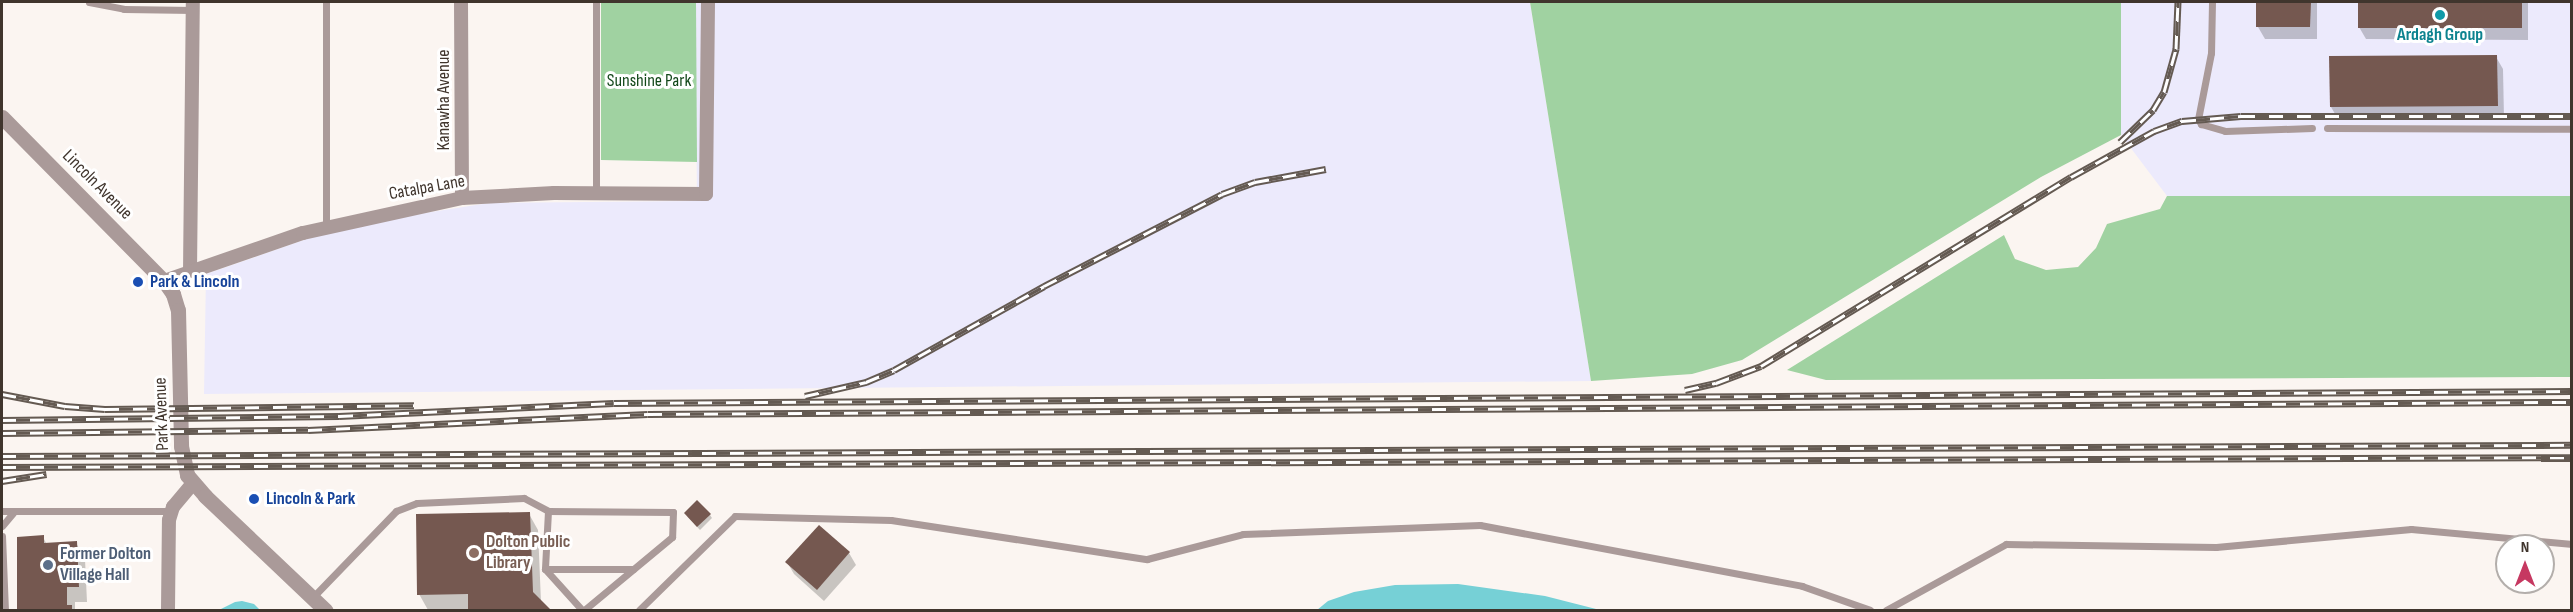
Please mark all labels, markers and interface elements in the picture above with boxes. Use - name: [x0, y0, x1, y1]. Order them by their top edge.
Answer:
- marker: Ardagh Group: [2433, 8, 2447, 22]
- place label: Ardagh Group: [2397, 24, 2483, 46]
- street label: Kanawha Avenue: [433, 49, 455, 151]
- park label: Sunshine Park: [607, 70, 691, 92]
- street label: Lincoln Avenue: [57, 145, 137, 225]
- street label: Catalpa Lane: [387, 171, 467, 205]
- place label: Park & Lincoln: [150, 271, 239, 293]
- marker: Park & Lincoln: [131, 275, 145, 289]
- street label: Park Avenue: [150, 377, 174, 451]
- place label: Lincoln & Park: [266, 488, 355, 510]
- marker: Lincoln & Park: [247, 492, 261, 506]
- place label: Dolton Public Library: [486, 532, 570, 574]
- north arrow: [2495, 534, 2555, 594]
- text: N: [2521, 538, 2529, 557]
- place label: Former Dolton Village Hall: [60, 544, 151, 586]
- marker: Dolton Public Library: [467, 546, 481, 560]
- marker: Former Dolton Village Hall: [41, 558, 55, 572]

